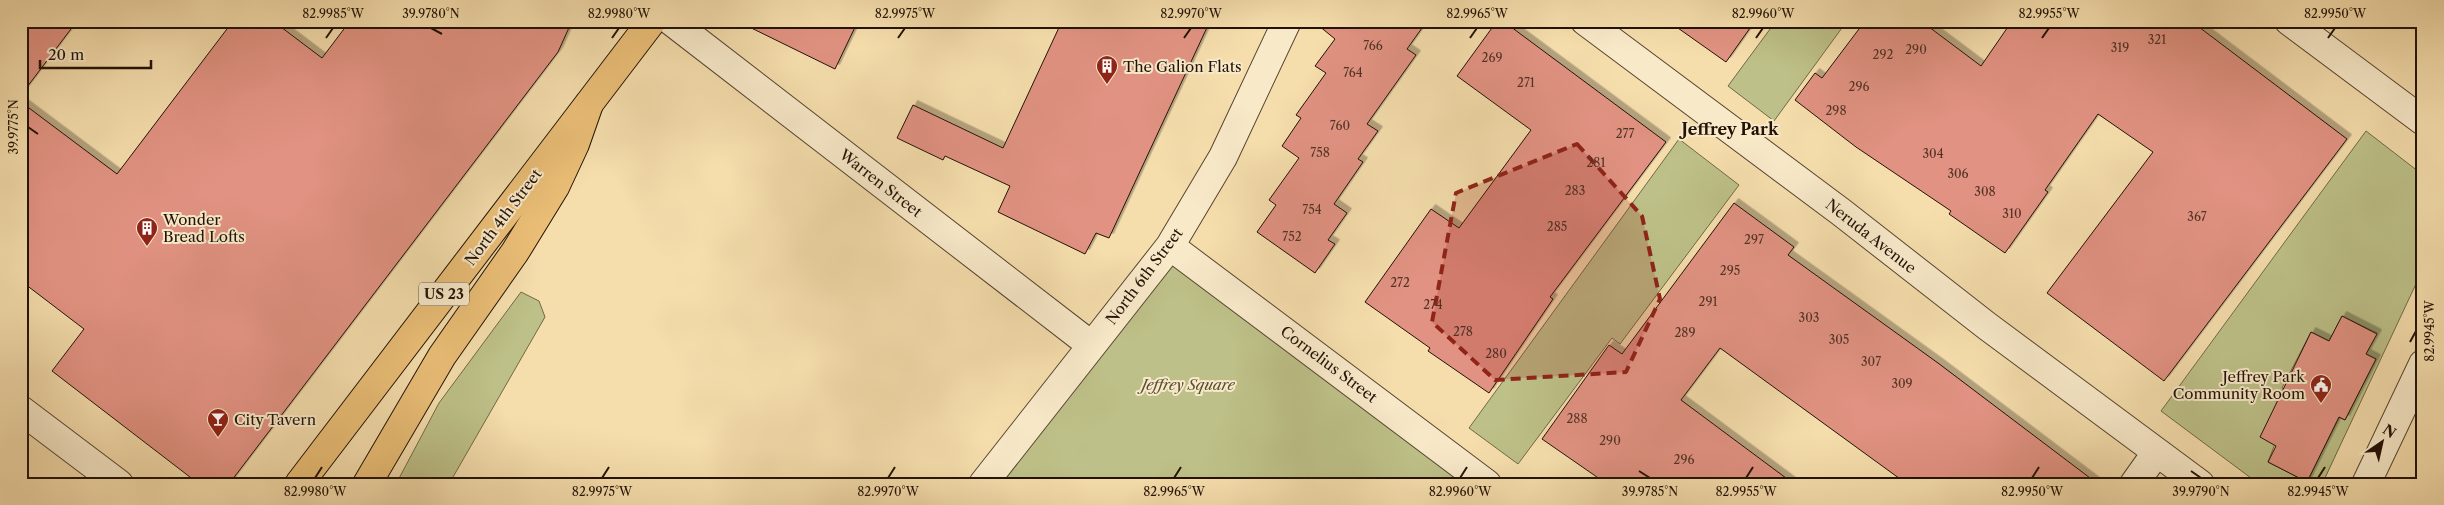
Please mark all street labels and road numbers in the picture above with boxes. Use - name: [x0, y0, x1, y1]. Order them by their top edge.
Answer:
- street label: Warren Street: [835, 144, 927, 222]
- street label: North 4th Street: [460, 164, 546, 269]
- street label: Neruda Avenue: [1822, 195, 1920, 277]
- street label: North 6th Street: [1101, 223, 1187, 328]
- road number: US 23: [419, 282, 469, 306]
- street label: Cornelius Street: [1277, 321, 1382, 407]

